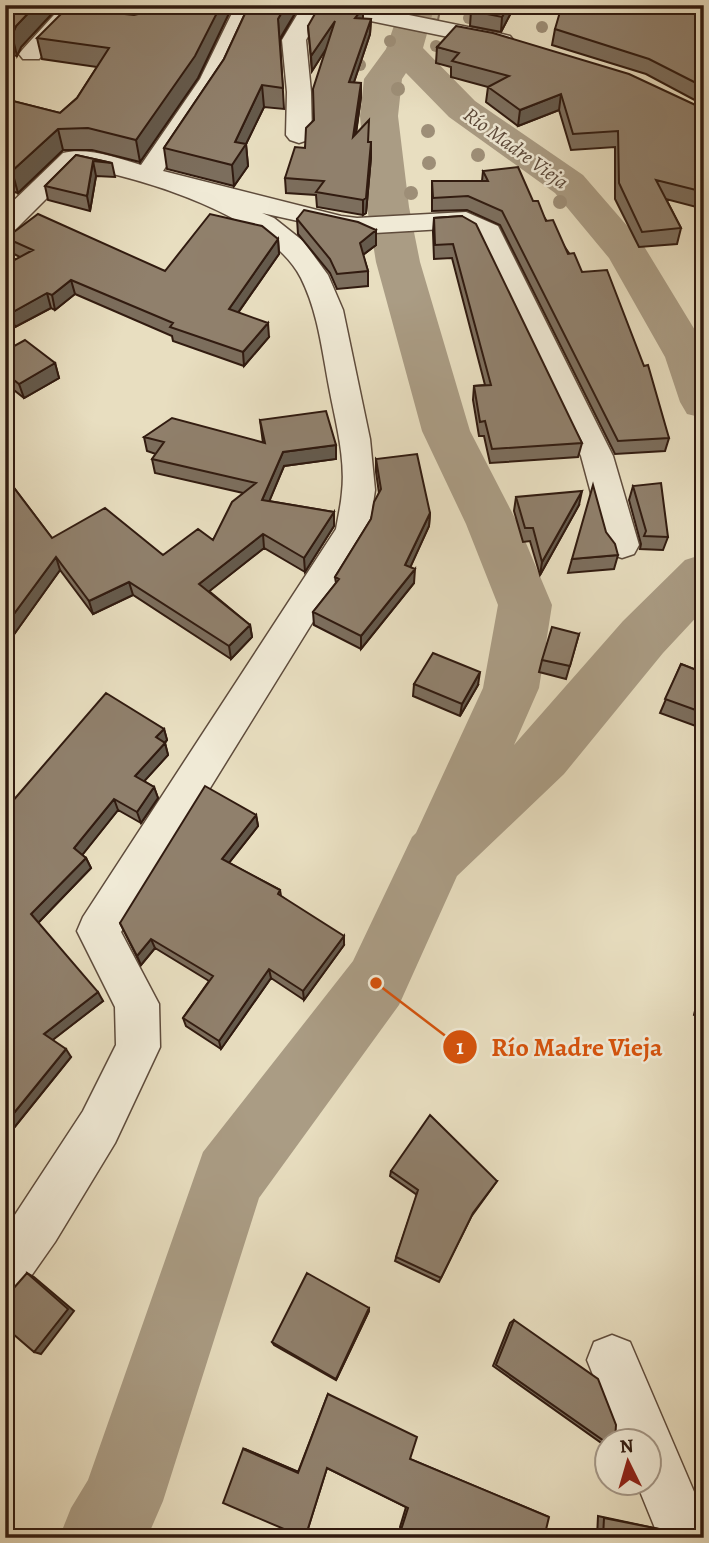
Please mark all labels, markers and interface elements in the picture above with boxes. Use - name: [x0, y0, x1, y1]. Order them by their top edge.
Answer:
- water label: Río Madre Vieja: [458, 100, 574, 196]
- callout: Río Madre Vieja: [442, 1023, 677, 1070]
- text: Río Madre Vieja: [491, 1030, 663, 1065]
- text: 1: [456, 1033, 464, 1061]
- north arrow: [594, 1428, 664, 1498]
- text: N: [619, 1432, 635, 1460]

